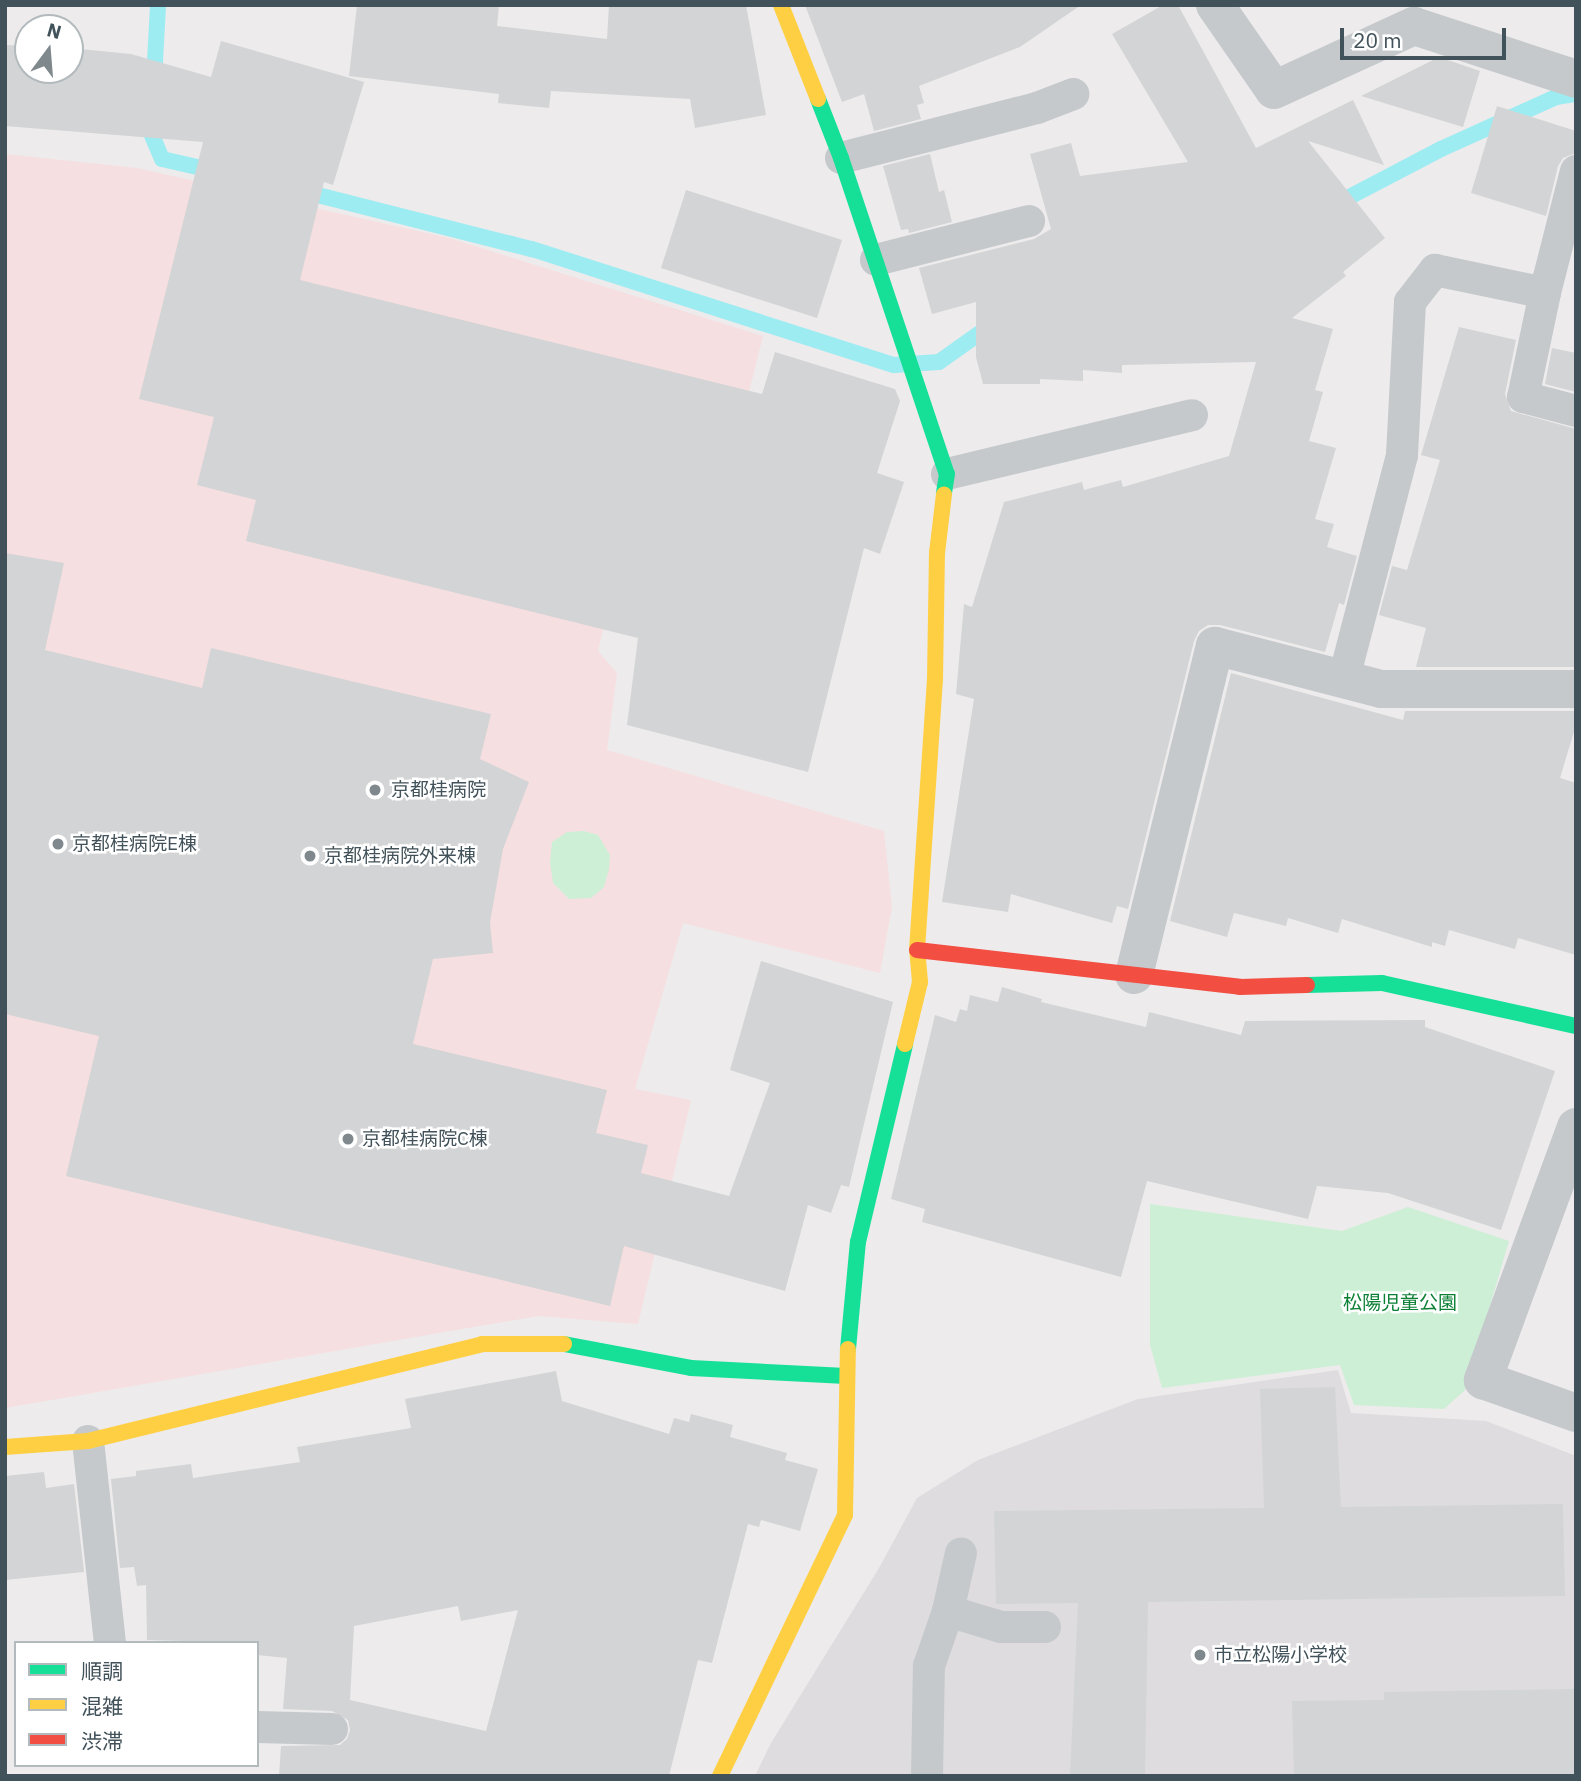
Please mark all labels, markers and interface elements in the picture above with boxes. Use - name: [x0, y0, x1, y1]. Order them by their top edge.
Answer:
- north arrow: [14, 14, 84, 84]
- scale bar: [1343, 14, 1509, 58]
- text: N: [44, 17, 64, 44]
- text: 20 m: [1353, 26, 1402, 54]
- place label: 京都桂病院: [391, 779, 486, 801]
- marker: 京都桂病院: [365, 780, 385, 800]
- place label: 京都桂病院E棟: [72, 833, 197, 855]
- marker: 京都桂病院E棟: [50, 836, 66, 852]
- place label: 京都桂病院外来棟: [324, 845, 476, 867]
- marker: 京都桂病院外来棟: [302, 848, 318, 864]
- place label: 京都桂病院C棟: [362, 1128, 488, 1150]
- marker: 京都桂病院C棟: [340, 1131, 356, 1147]
- park label: 松陽児童公園: [1343, 1292, 1457, 1314]
- legend: [14, 1641, 259, 1767]
- place label: 市立松陽小学校: [1214, 1644, 1347, 1666]
- marker: 市立松陽小学校: [1192, 1647, 1208, 1663]
- text: 順調: [81, 1657, 123, 1685]
- text: 混雑: [81, 1692, 123, 1720]
- text: 渋滞: [81, 1727, 123, 1755]

